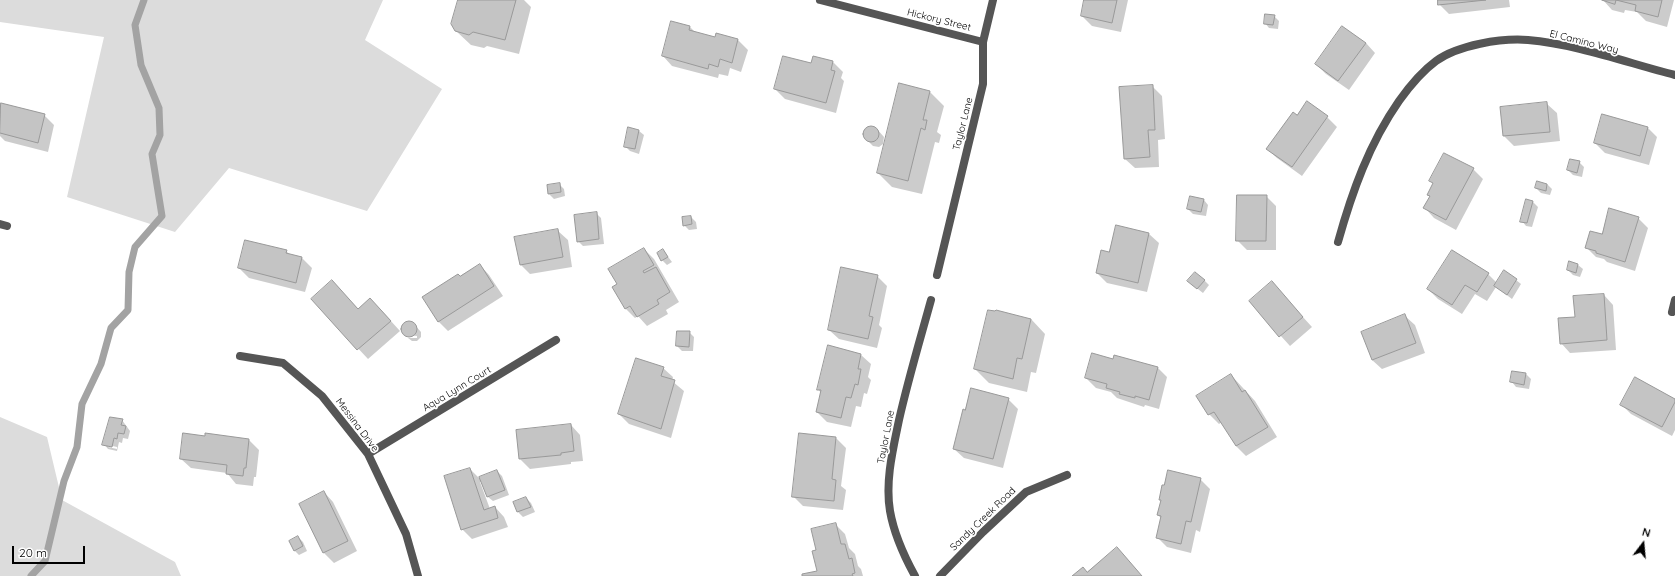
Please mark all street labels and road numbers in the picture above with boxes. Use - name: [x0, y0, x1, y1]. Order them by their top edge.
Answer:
- street label: Hickory Street: [906, 6, 972, 34]
- street label: El Camino Way: [1548, 28, 1620, 56]
- street label: Taylor Lane: [951, 96, 975, 152]
- street label: Aqua Lynn Court: [421, 364, 493, 414]
- street label: Messina Drive: [333, 396, 381, 454]
- street label: Taylor Lane: [875, 409, 897, 465]
- street label: Sandy Creek Road: [948, 485, 1018, 553]

